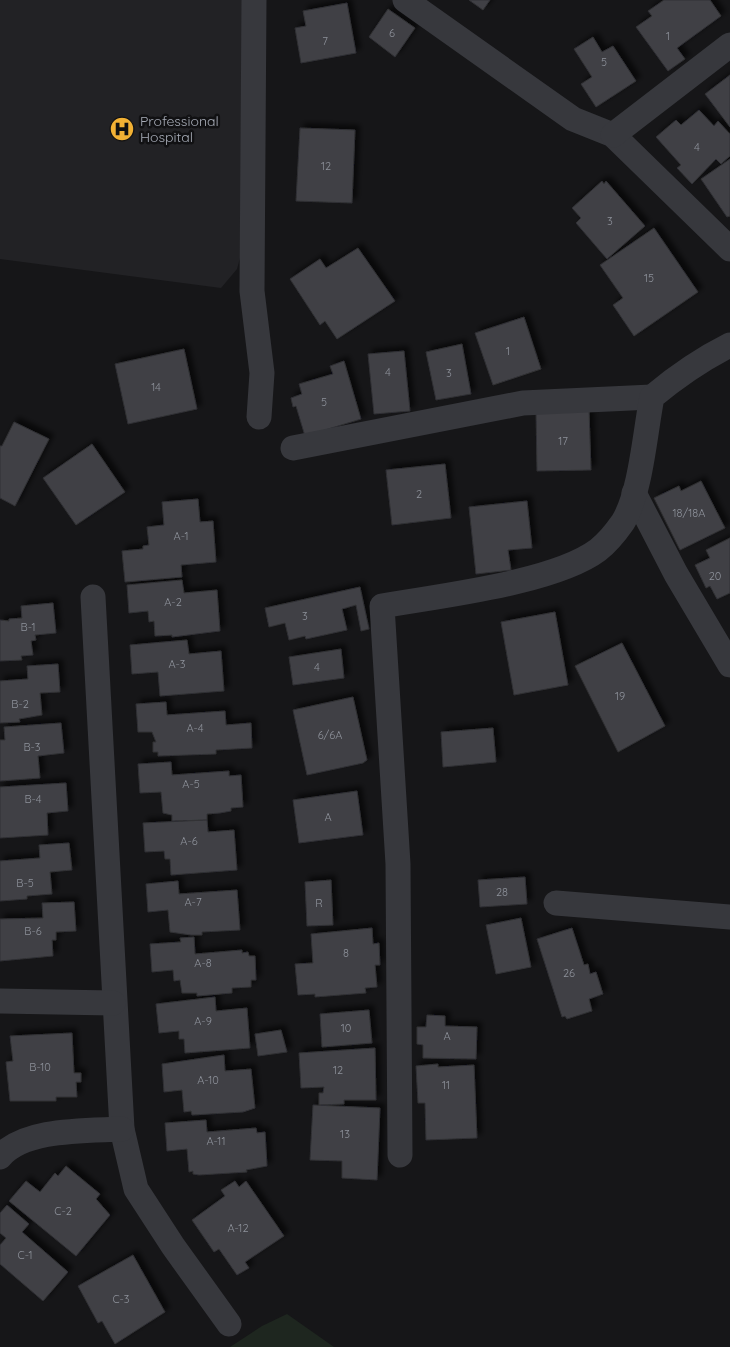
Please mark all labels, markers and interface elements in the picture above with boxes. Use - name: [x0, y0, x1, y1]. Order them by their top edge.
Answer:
- house number: 6: [389, 26, 395, 40]
- house number: 1: [666, 29, 670, 43]
- house number: 7: [322, 34, 328, 48]
- house number: 5: [601, 55, 607, 69]
- place label: Professional Hospital: [140, 112, 219, 146]
- hospital icon: Professional Hospital: [109, 116, 135, 142]
- house number: 4: [694, 140, 700, 154]
- house number: 12: [321, 159, 331, 173]
- house number: 3: [607, 214, 613, 228]
- house number: 15: [644, 271, 654, 285]
- house number: 1: [506, 344, 510, 358]
- house number: 4: [385, 365, 391, 379]
- house number: 3: [446, 366, 452, 380]
- house number: 14: [151, 380, 161, 394]
- house number: 5: [321, 395, 327, 409]
- house number: 17: [558, 434, 568, 448]
- house number: 2: [416, 487, 422, 501]
- house number: 18/18A: [673, 506, 705, 520]
- house number: A-1: [174, 529, 188, 543]
- house number: 20: [709, 569, 721, 583]
- house number: A-2: [164, 595, 182, 609]
- house number: 3: [302, 609, 308, 623]
- house number: B-1: [21, 620, 36, 634]
- house number: A-3: [168, 657, 186, 671]
- house number: 4: [314, 660, 320, 674]
- house number: 19: [615, 689, 625, 703]
- house number: B-2: [11, 697, 29, 711]
- house number: A-4: [186, 721, 204, 735]
- house number: 6/6A: [318, 728, 342, 742]
- house number: B-3: [23, 740, 41, 754]
- house number: A-5: [182, 777, 200, 791]
- house number: B-4: [24, 792, 42, 806]
- house number: A: [324, 810, 332, 824]
- house number: A-6: [180, 834, 198, 848]
- house number: B-5: [16, 876, 34, 890]
- house number: 28: [496, 885, 508, 899]
- house number: A-7: [184, 895, 202, 909]
- house number: R: [315, 896, 323, 910]
- house number: B-6: [24, 924, 42, 938]
- house number: 8: [343, 946, 349, 960]
- house number: A-8: [194, 956, 212, 970]
- house number: 26: [563, 966, 575, 980]
- house number: A-9: [194, 1014, 212, 1028]
- house number: 10: [341, 1021, 351, 1035]
- house number: A: [443, 1029, 451, 1043]
- house number: B-10: [29, 1060, 51, 1074]
- house number: 12: [333, 1063, 343, 1077]
- house number: A-10: [197, 1073, 219, 1087]
- house number: 11: [442, 1078, 450, 1092]
- house number: 13: [340, 1127, 350, 1141]
- house number: A-11: [206, 1134, 226, 1148]
- house number: C-2: [54, 1204, 72, 1218]
- house number: A-12: [227, 1221, 249, 1235]
- house number: C-1: [17, 1248, 33, 1262]
- house number: C-3: [112, 1292, 130, 1306]

